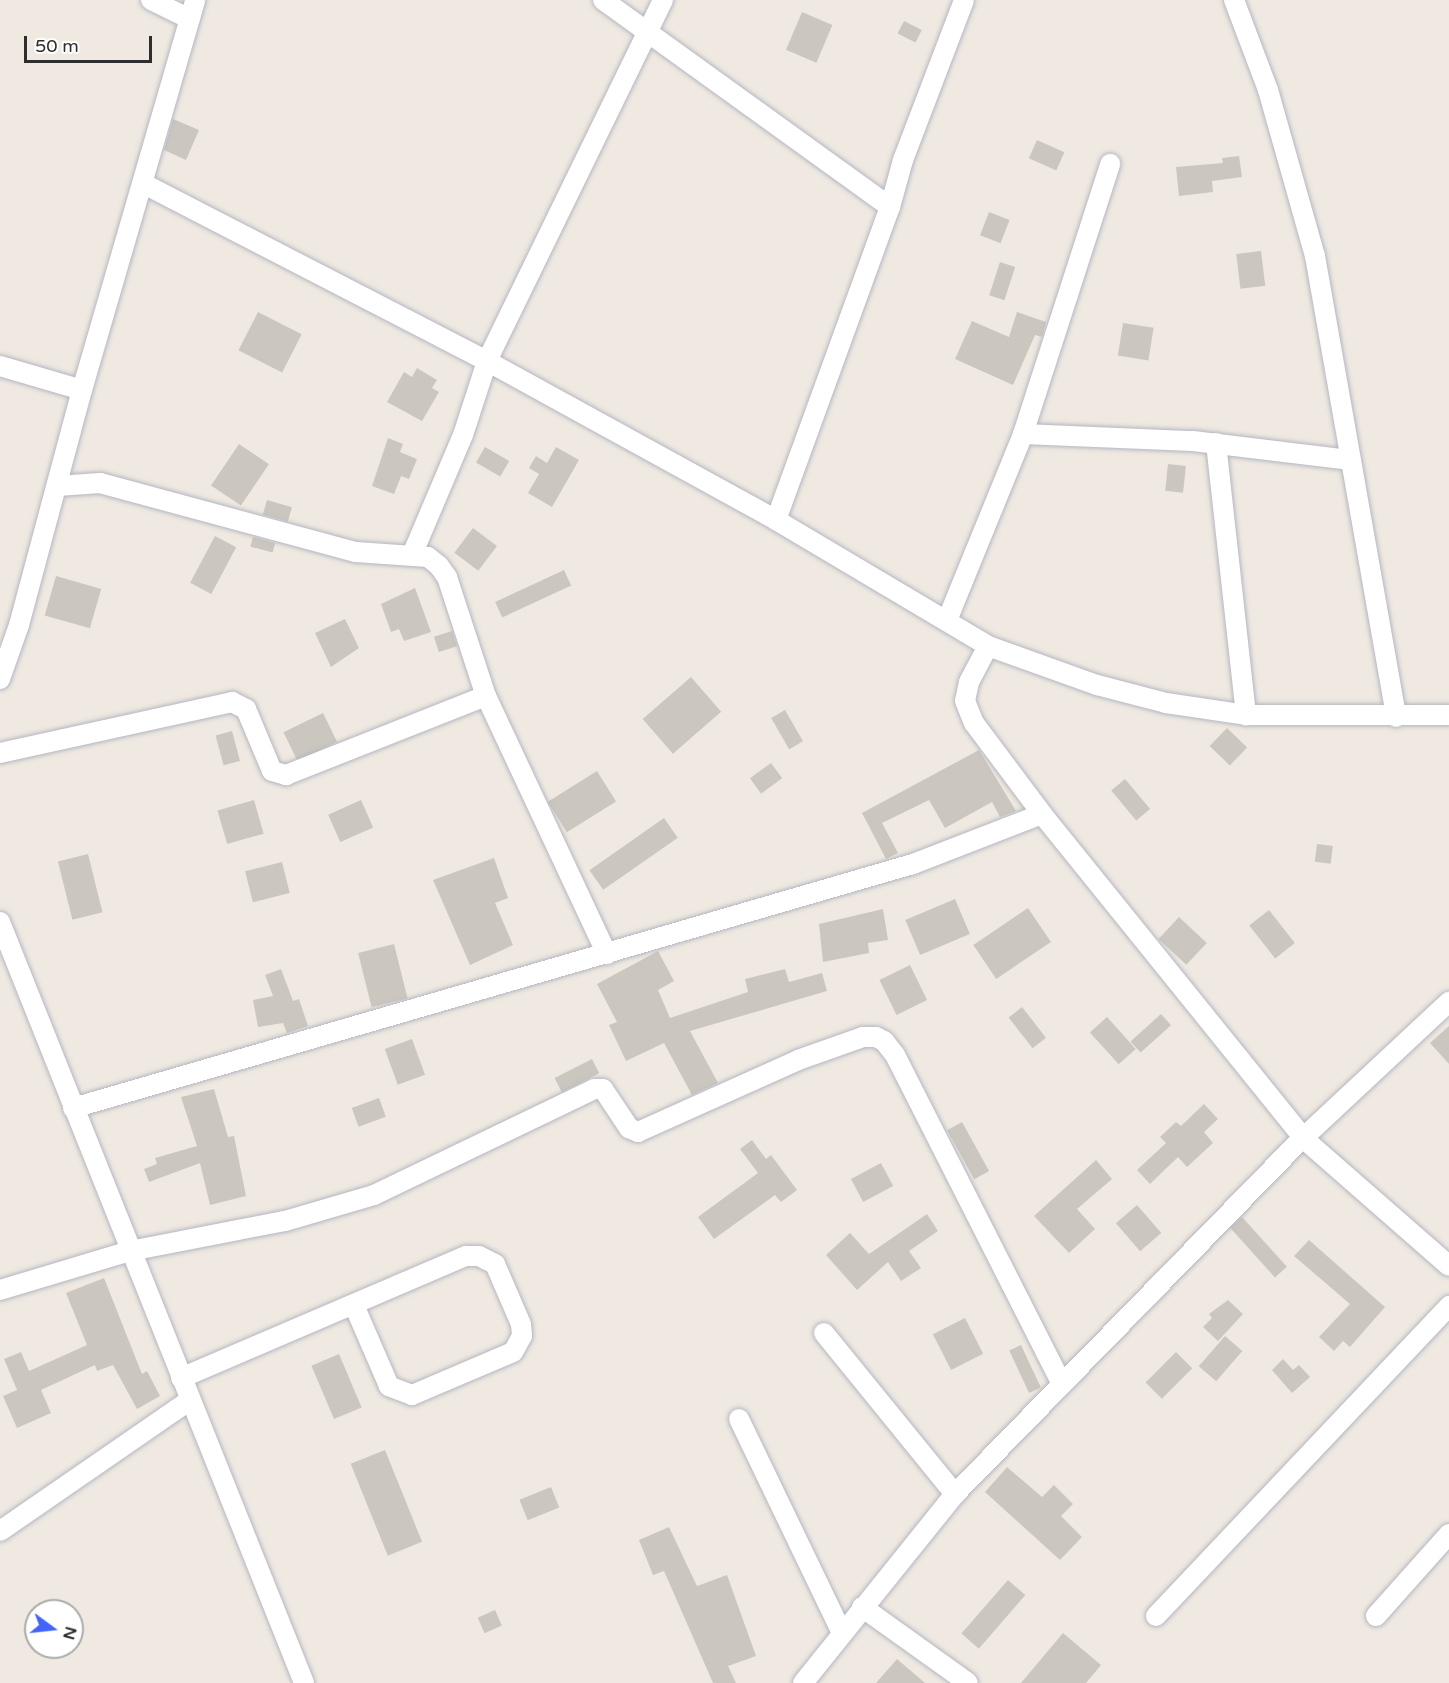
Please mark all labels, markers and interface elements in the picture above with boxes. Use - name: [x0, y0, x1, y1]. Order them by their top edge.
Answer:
- scale bar: [27, 24, 154, 62]
- text: 50 m: [35, 35, 79, 57]
- north arrow: [24, 1599, 84, 1659]
- text: N: [58, 1624, 81, 1642]

